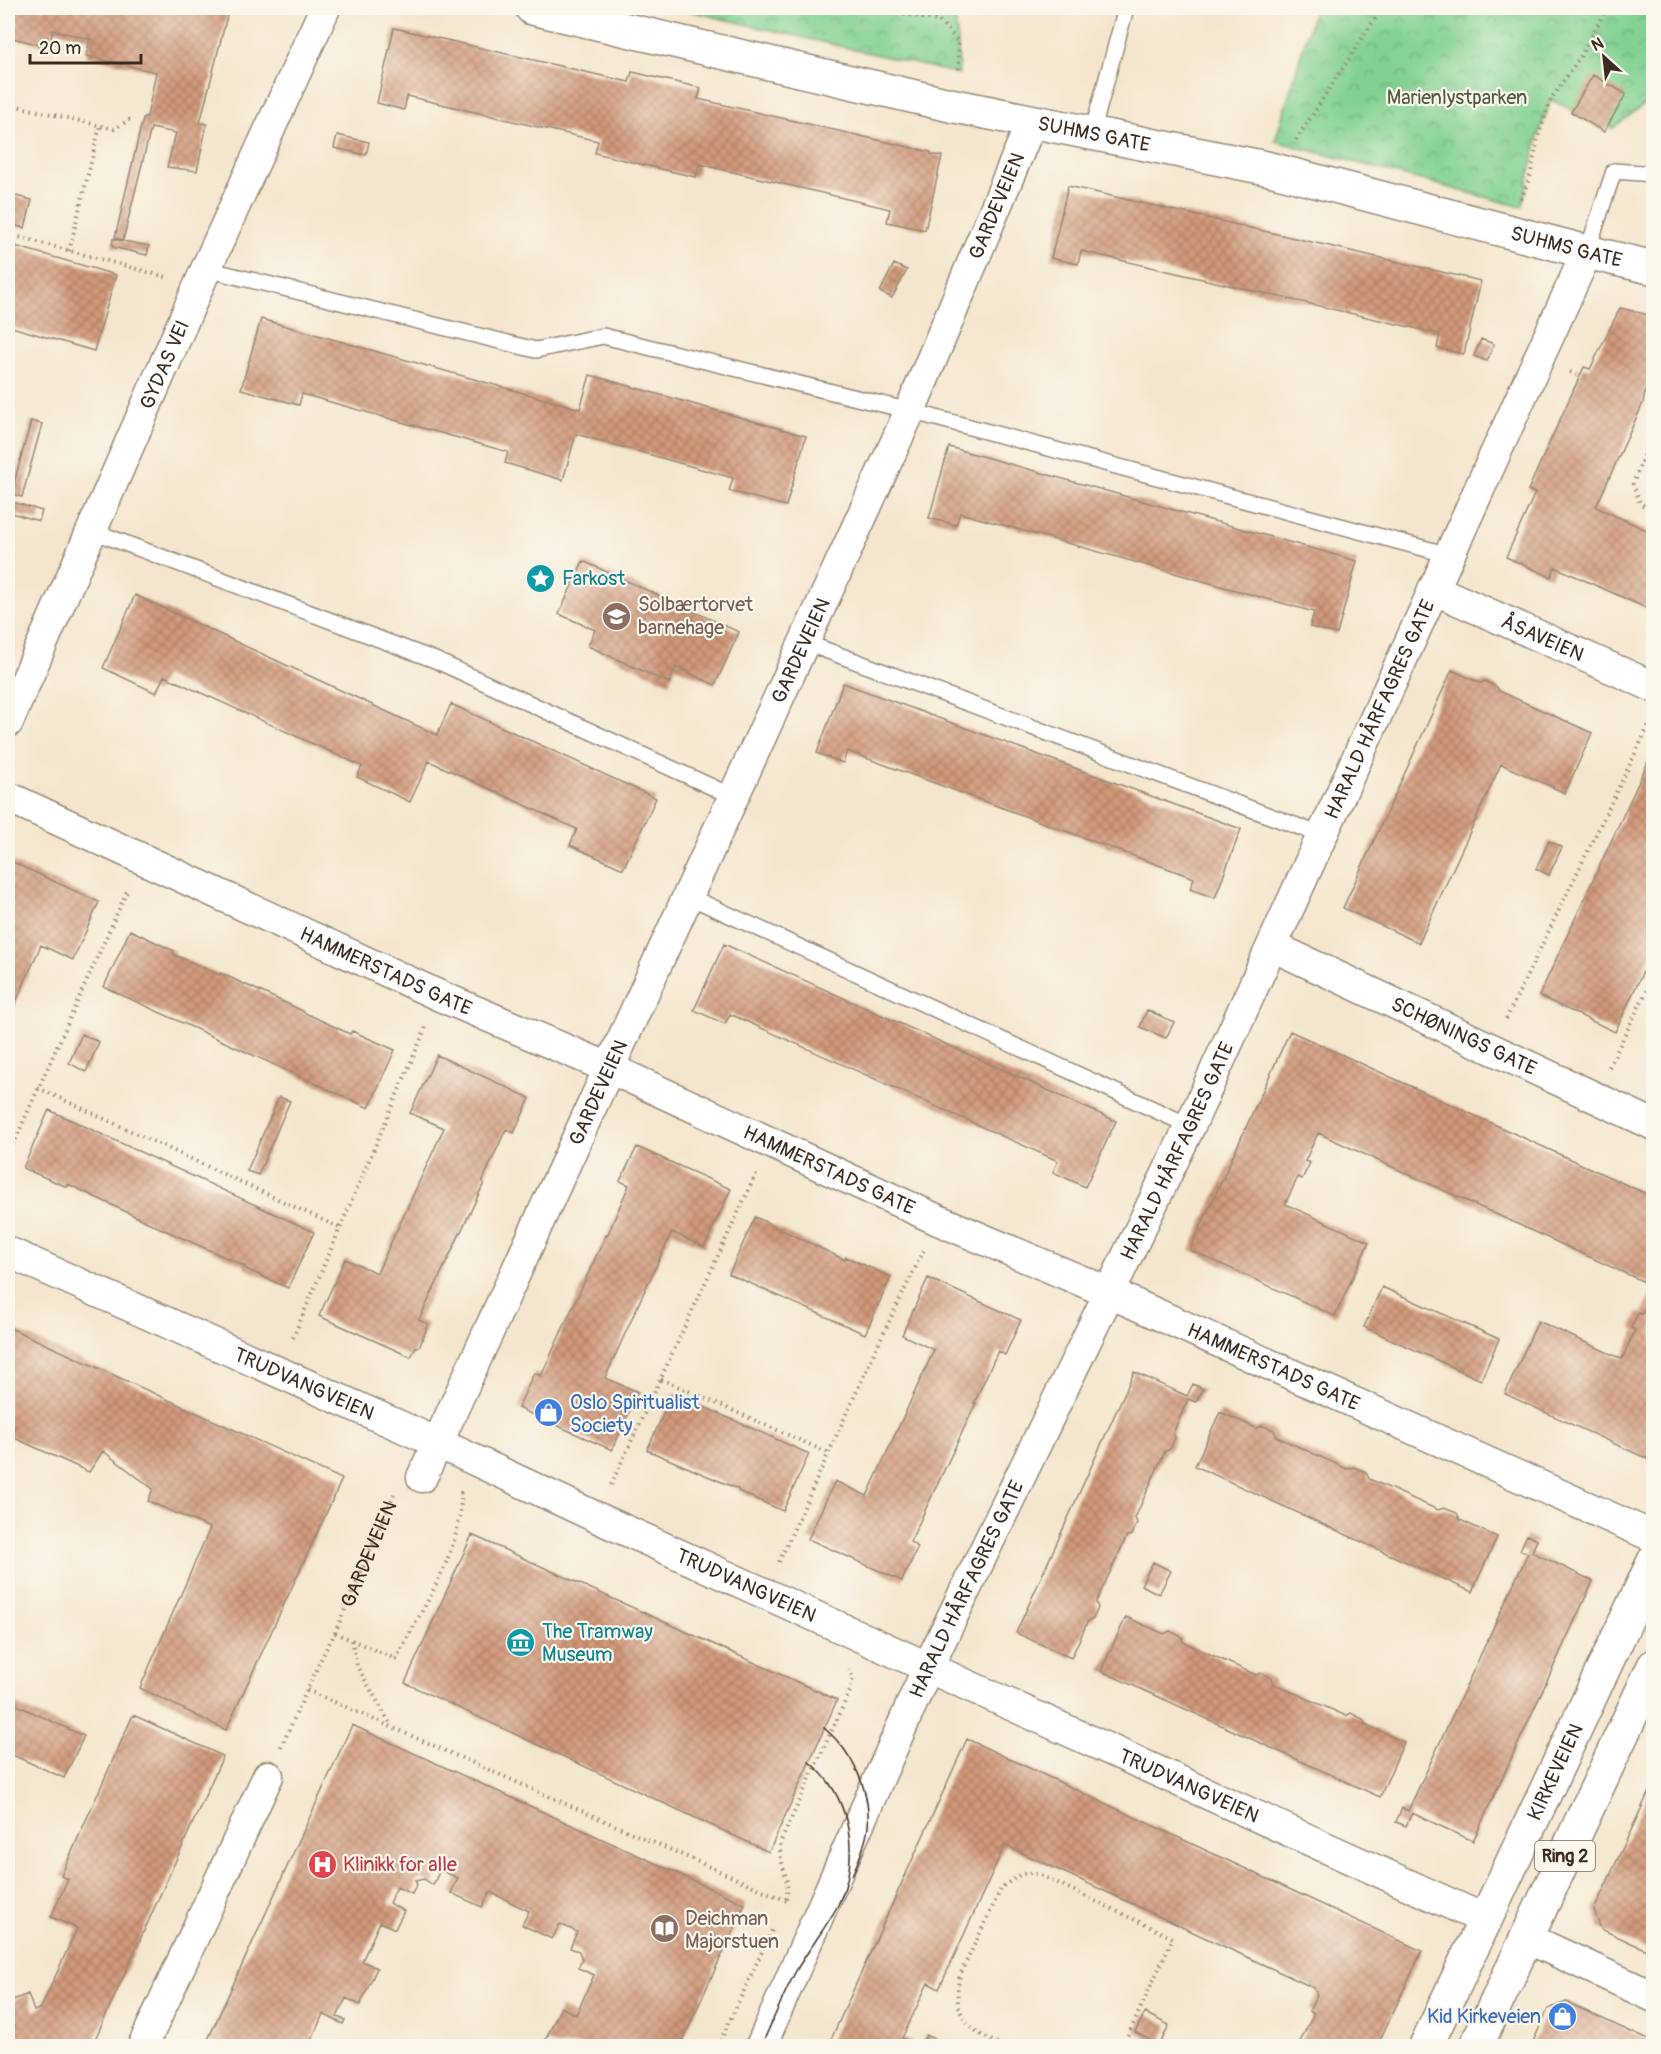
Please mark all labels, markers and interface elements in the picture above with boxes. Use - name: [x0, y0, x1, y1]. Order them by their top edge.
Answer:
- scale bar: [30, 27, 141, 65]
- north arrow: [1574, 27, 1634, 87]
- text: N: [1588, 33, 1607, 56]
- text: 20 m: [39, 37, 81, 60]
- park label: Marienlystparken: [1387, 85, 1527, 110]
- street label: SUHMS GATE: [1036, 111, 1152, 158]
- street label: GARDEVEIEN: [963, 149, 1030, 263]
- street label: SUHMS GATE: [1508, 221, 1625, 273]
- street label: GYDAS VEI: [134, 317, 195, 413]
- place icon: Farkost: [525, 562, 557, 594]
- place label: Farkost: [562, 566, 626, 591]
- place label: Solbærtorvet barnehage: [638, 592, 754, 640]
- street label: GARDEVEIEN: [766, 594, 836, 707]
- street label: HARALD HÅRFAGRES GATE: [1319, 596, 1440, 823]
- school or university icon: Solbærtorvet barnehage: [601, 600, 633, 632]
- street label: ÅSAVEIEN: [1497, 608, 1588, 667]
- street label: HAMMERSTADS GATE: [296, 921, 476, 1021]
- street label: SCHØNINGS GATE: [1387, 992, 1540, 1081]
- street label: GARDEVEIEN: [564, 1036, 633, 1149]
- street label: HARALD HÅRFAGRES GATE: [1115, 1038, 1239, 1264]
- street label: HAMMERSTADS GATE: [739, 1120, 919, 1221]
- street label: HAMMERSTADS GATE: [1183, 1317, 1364, 1416]
- street label: TRUDVANGVEIEN: [230, 1342, 378, 1426]
- place label: Oslo Spiritualist Society: [570, 1390, 701, 1438]
- shop icon: Oslo Spiritualist Society: [533, 1397, 565, 1429]
- street label: HARALD HÅRFAGRES GATE: [904, 1476, 1030, 1702]
- street label: GARDEVEIEN: [335, 1497, 403, 1611]
- street label: TRUDVANGVEIEN: [672, 1543, 820, 1628]
- place label: The Tramway Museum: [542, 1619, 653, 1667]
- museum icon: The Tramway Museum: [505, 1627, 537, 1659]
- street label: KIRKEVEIEN: [1522, 1720, 1589, 1824]
- street label: TRUDVANGVEIEN: [1115, 1743, 1263, 1829]
- road number: Ring 2: [1535, 1841, 1595, 1871]
- hospital icon: Klinikk for alle: [306, 1848, 338, 1880]
- place label: Klinikk for alle: [343, 1852, 457, 1877]
- place label: Deichman Majorstuen: [685, 1906, 779, 1954]
- library icon: Deichman Majorstuen: [648, 1913, 680, 1945]
- shop icon: Kid Kirkeveien: [1546, 2000, 1578, 2032]
- place label: Kid Kirkeveien: [1427, 2004, 1541, 2029]

